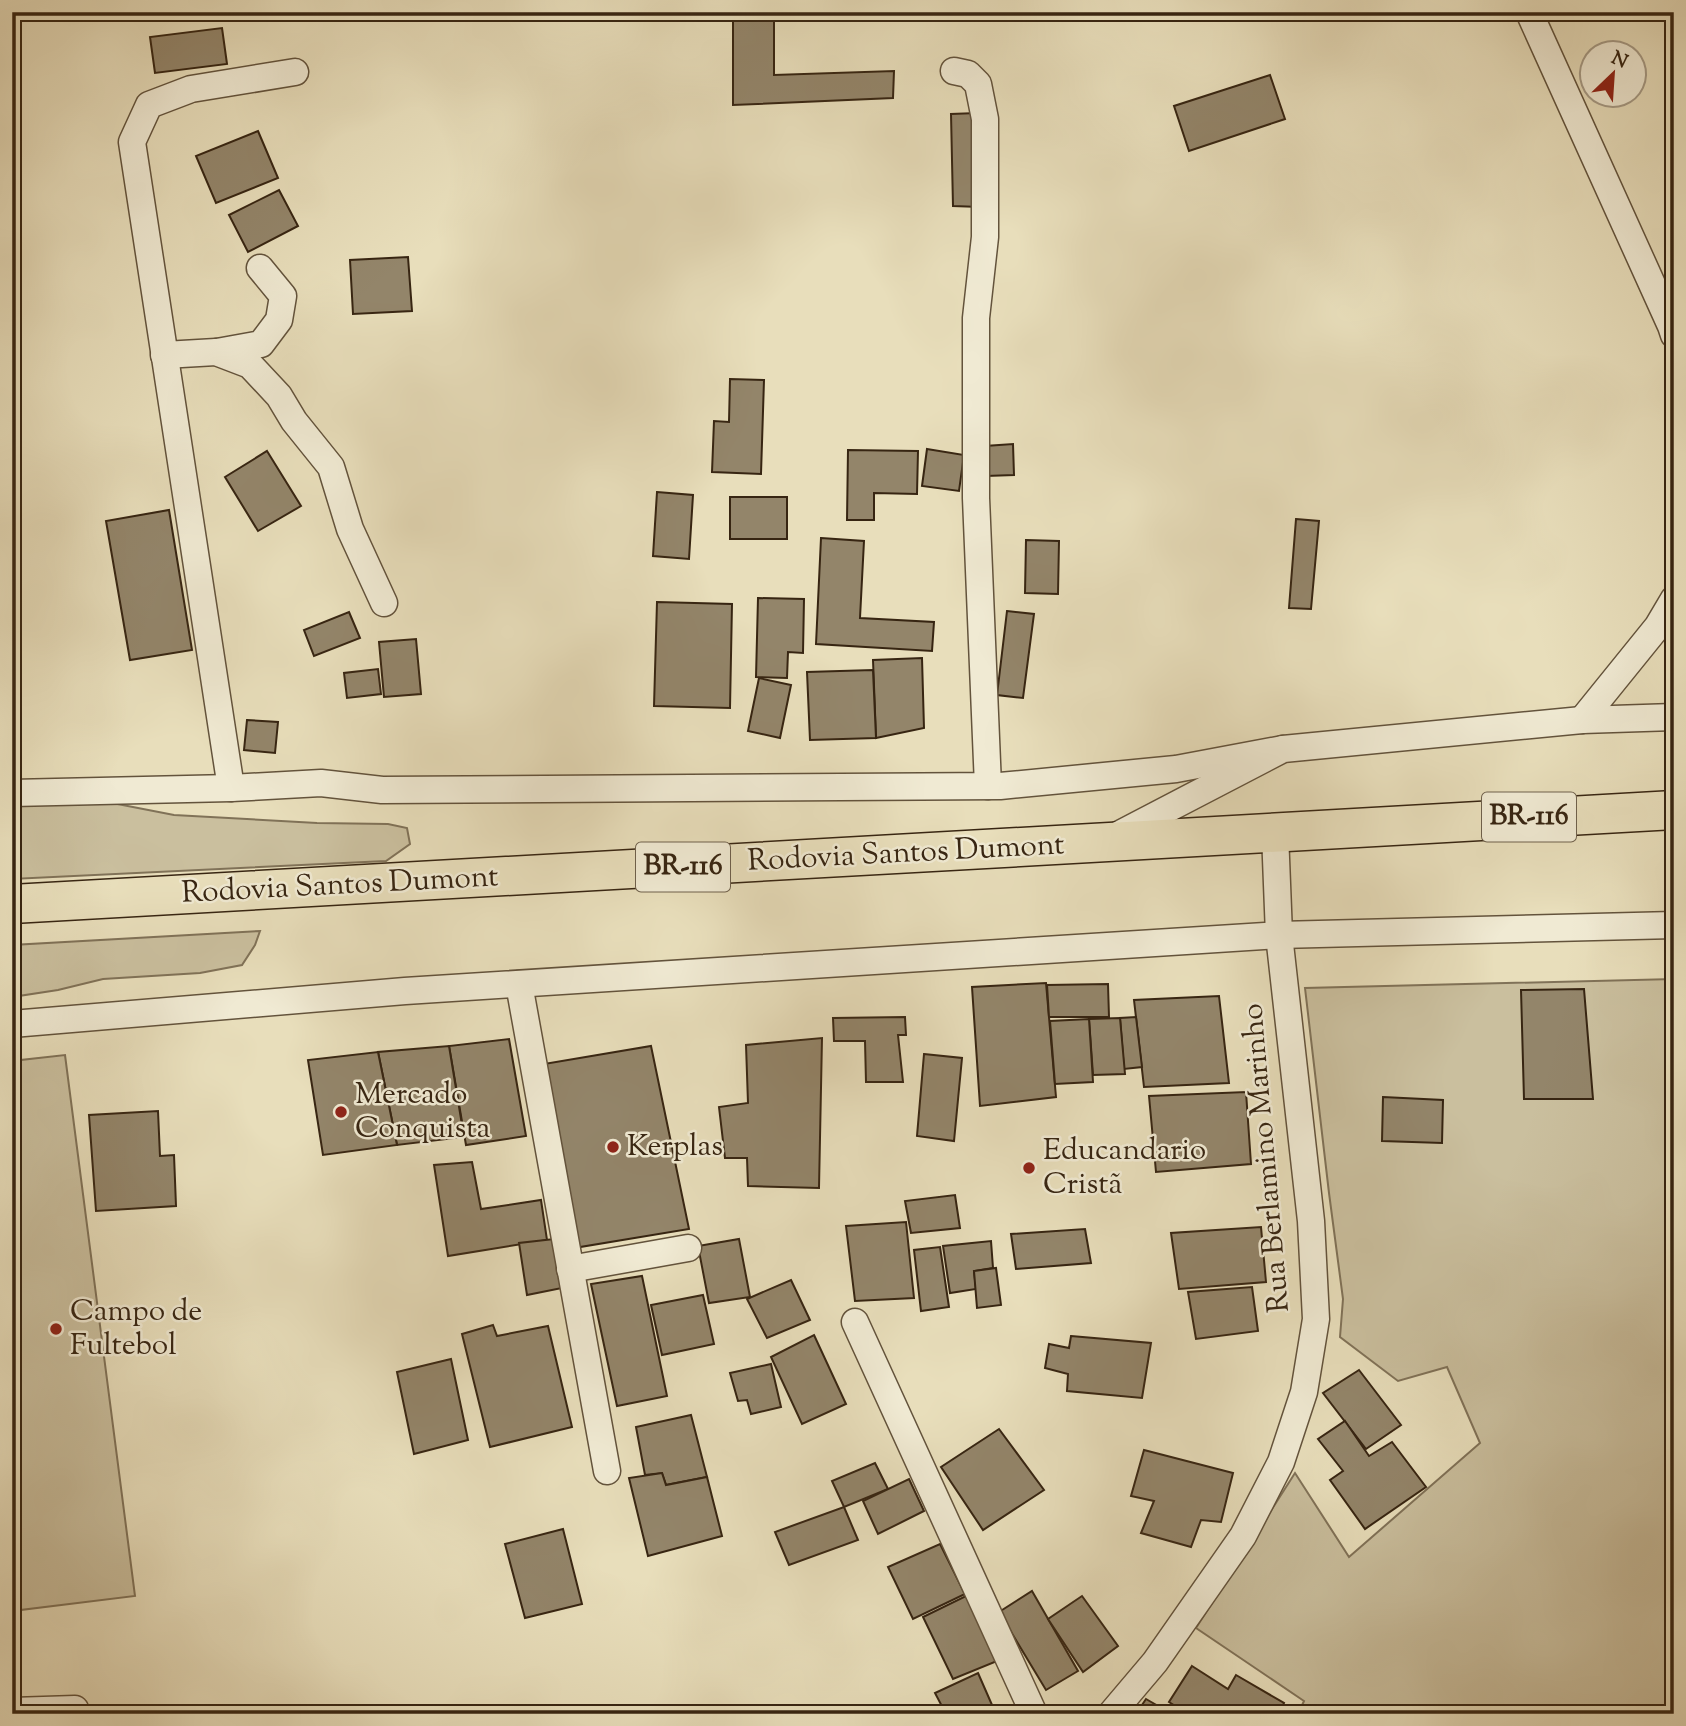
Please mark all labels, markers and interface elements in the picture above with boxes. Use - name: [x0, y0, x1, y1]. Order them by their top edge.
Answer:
- north arrow: [1578, 38, 1648, 108]
- text: N: [1607, 45, 1632, 76]
- road number: BR-116: [1482, 792, 1576, 842]
- street label: Rodovia Santos Dumont: [746, 824, 1066, 884]
- road number: BR-116: [636, 842, 730, 892]
- street label: Rodovia Santos Dumont: [180, 856, 500, 916]
- street label: Rua Berlamino Marinho: [1232, 1002, 1302, 1314]
- place label: Mercado Conquista: [355, 1074, 490, 1151]
- marker: Mercado Conquista: [333, 1104, 349, 1120]
- place label: Kerplas: [627, 1126, 723, 1169]
- place label: Educandario Cristã: [1043, 1130, 1206, 1207]
- marker: Kerplas: [605, 1139, 621, 1155]
- marker: Educandario Cristã: [1021, 1160, 1037, 1176]
- place label: Campo de Fultebol: [70, 1291, 202, 1368]
- marker: Campo de Fultebol: [48, 1321, 64, 1337]

